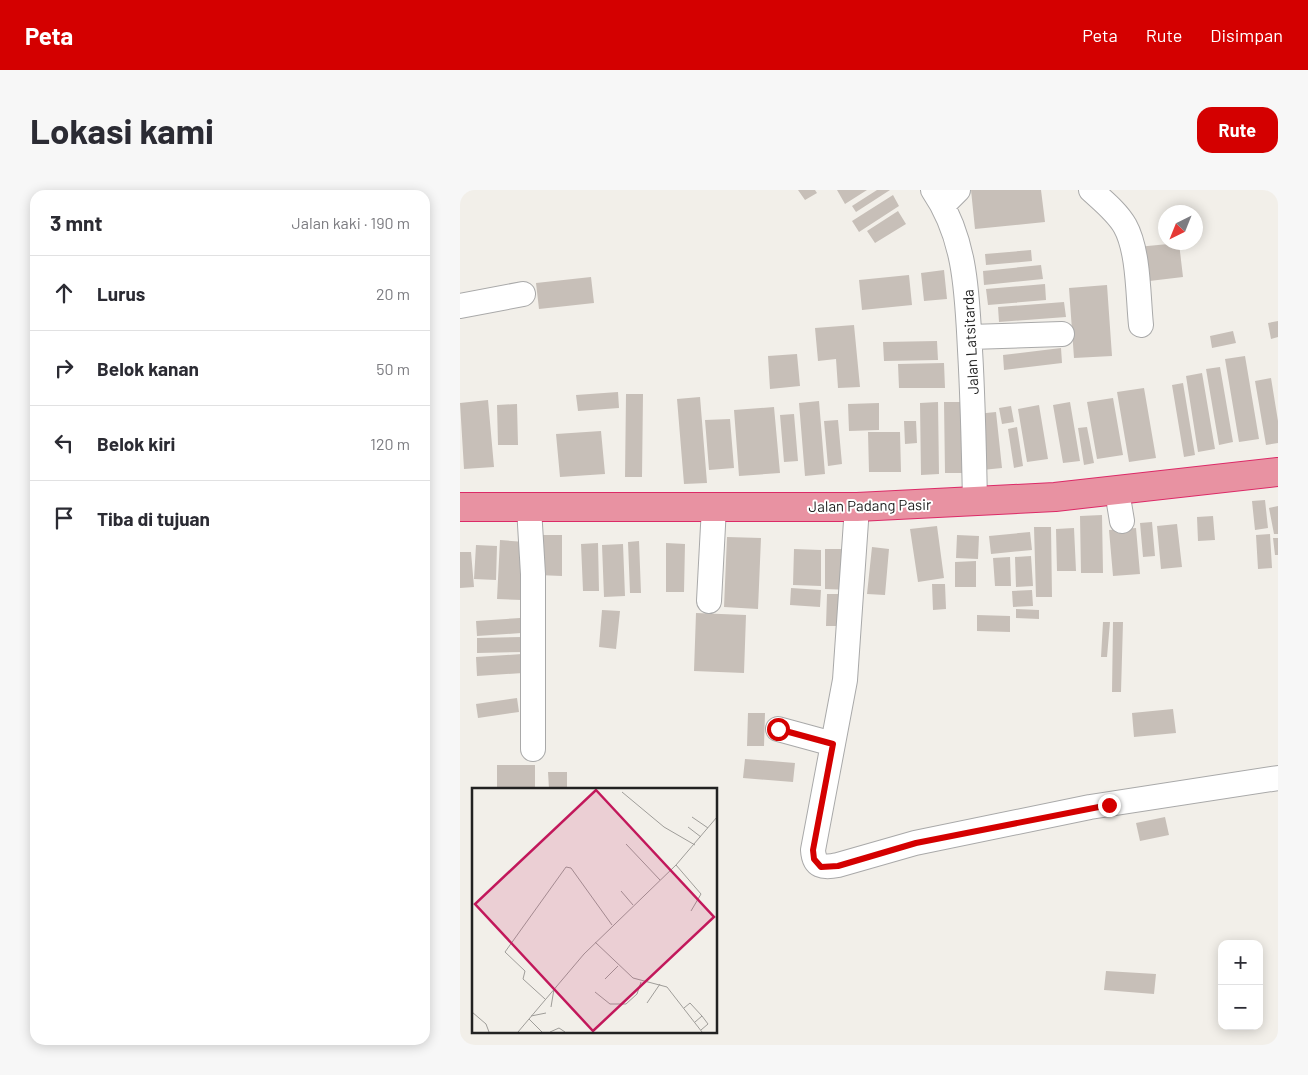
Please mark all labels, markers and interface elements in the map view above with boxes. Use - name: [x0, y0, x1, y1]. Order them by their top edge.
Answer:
- text: Peta: [25, 21, 73, 50]
- text: Peta: [1082, 24, 1118, 46]
- text: Rute: [1146, 24, 1182, 46]
- text: Disimpan: [1210, 24, 1283, 46]
- button: Rute: [1197, 107, 1278, 153]
- text: Lokasi kami: [30, 109, 214, 151]
- north arrow: [1158, 205, 1203, 250]
- text: 3 mnt: [50, 210, 103, 235]
- text: Jalan kaki · 190 m: [292, 213, 410, 232]
- icon: ahead: [50, 279, 78, 307]
- text: Lurus: [97, 282, 145, 305]
- text: 20 m: [376, 284, 410, 303]
- street label: Jalan Latsitarda: [958, 289, 982, 395]
- icon: right: [50, 354, 78, 382]
- text: Belok kanan: [97, 357, 199, 380]
- text: 50 m: [376, 359, 410, 378]
- icon: left: [50, 429, 78, 457]
- text: Belok kiri: [97, 432, 175, 455]
- text: 120 m: [370, 434, 410, 453]
- street label: Jalan Padang Pasir: [808, 495, 932, 515]
- icon: arrive: [50, 504, 78, 532]
- text: Tiba di tujuan: [97, 507, 210, 530]
- route start: [767, 718, 790, 741]
- inset map: [472, 788, 718, 1032]
- route end: [1098, 794, 1121, 817]
- map controls: [1218, 940, 1263, 1030]
- button: +: [1218, 940, 1263, 985]
- button: −: [1218, 985, 1263, 1030]

